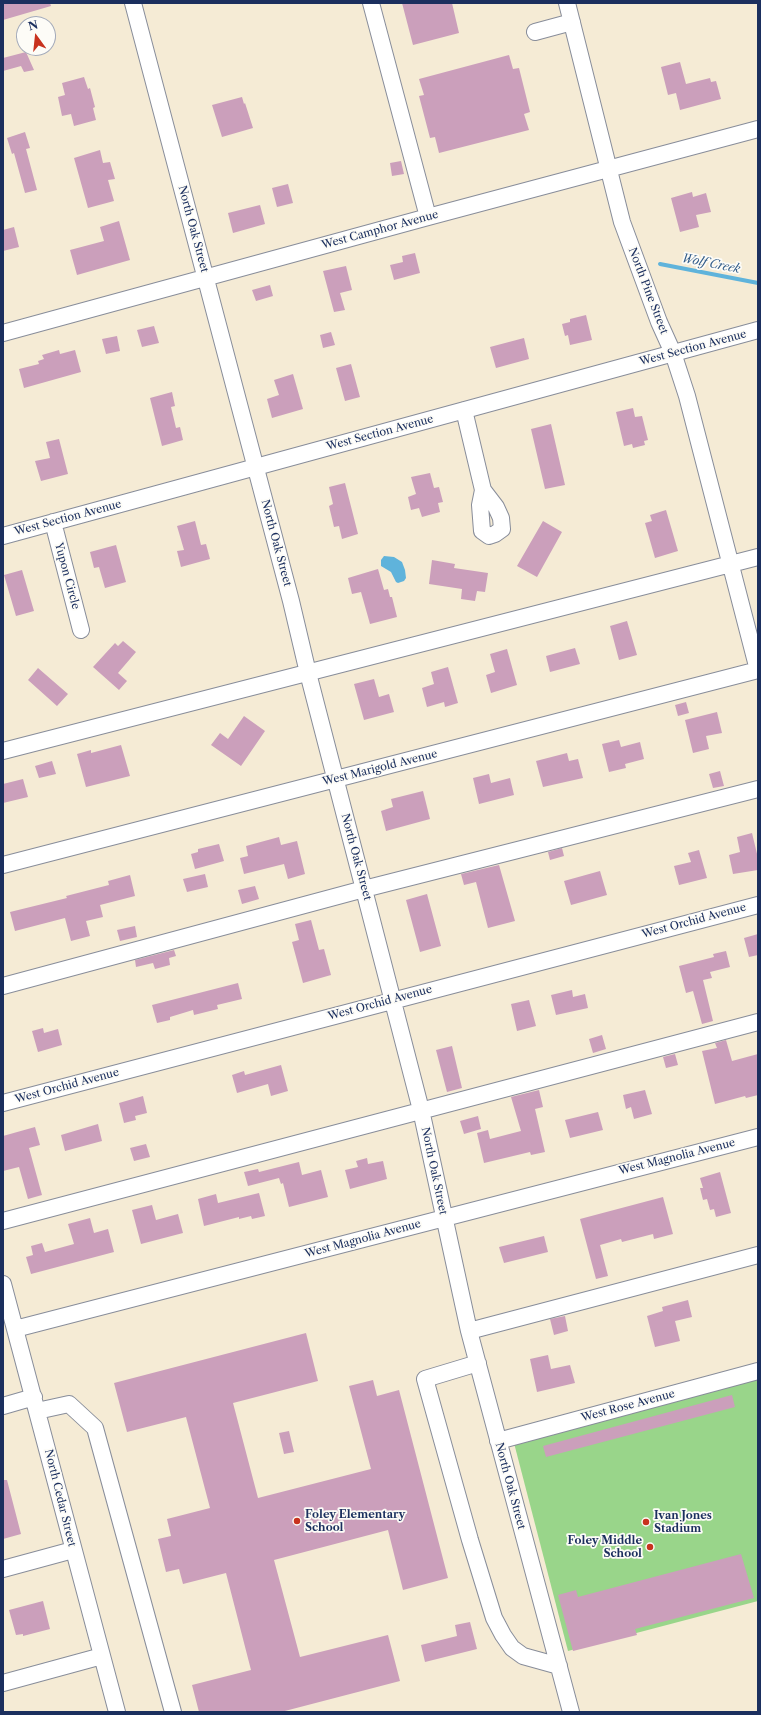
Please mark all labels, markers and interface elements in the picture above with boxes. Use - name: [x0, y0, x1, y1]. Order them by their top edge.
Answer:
- north arrow: [16, 16, 56, 56]
- text: N: [27, 17, 40, 33]
- street label: North Oak Street: [175, 184, 211, 274]
- street label: West Camphor Avenue: [320, 208, 440, 252]
- street label: North Pine Street: [625, 246, 671, 336]
- water label: Wolf Creek: [681, 251, 741, 277]
- street label: West Section Avenue: [638, 327, 748, 369]
- street label: West Section Avenue: [325, 412, 435, 454]
- street label: West Section Avenue: [13, 497, 123, 539]
- street label: North Oak Street: [258, 498, 294, 588]
- street label: Yupon Circle: [52, 541, 82, 611]
- street label: West Marigold Avenue: [321, 747, 439, 789]
- street label: North Oak Street: [338, 812, 374, 902]
- street label: West Orchid Avenue: [641, 901, 747, 941]
- street label: West Orchid Avenue: [327, 983, 433, 1023]
- street label: West Orchid Avenue: [14, 1066, 120, 1106]
- street label: North Oak Street: [418, 1126, 450, 1216]
- street label: West Magnolia Avenue: [617, 1136, 737, 1178]
- street label: West Magnolia Avenue: [304, 1217, 422, 1261]
- street label: West Rose Avenue: [580, 1387, 676, 1425]
- street label: North Oak Street: [492, 1441, 528, 1531]
- street label: North Cedar Street: [42, 1448, 78, 1548]
- place label: Foley Elementary School: [305, 1508, 405, 1534]
- place label: Ivan Jones Stadium: [654, 1509, 712, 1535]
- marker: Foley Elementary School: [292, 1516, 302, 1526]
- marker: Ivan Jones Stadium: [641, 1517, 651, 1527]
- place label: Foley Middle School: [568, 1534, 642, 1560]
- marker: Foley Middle School: [645, 1542, 655, 1552]

